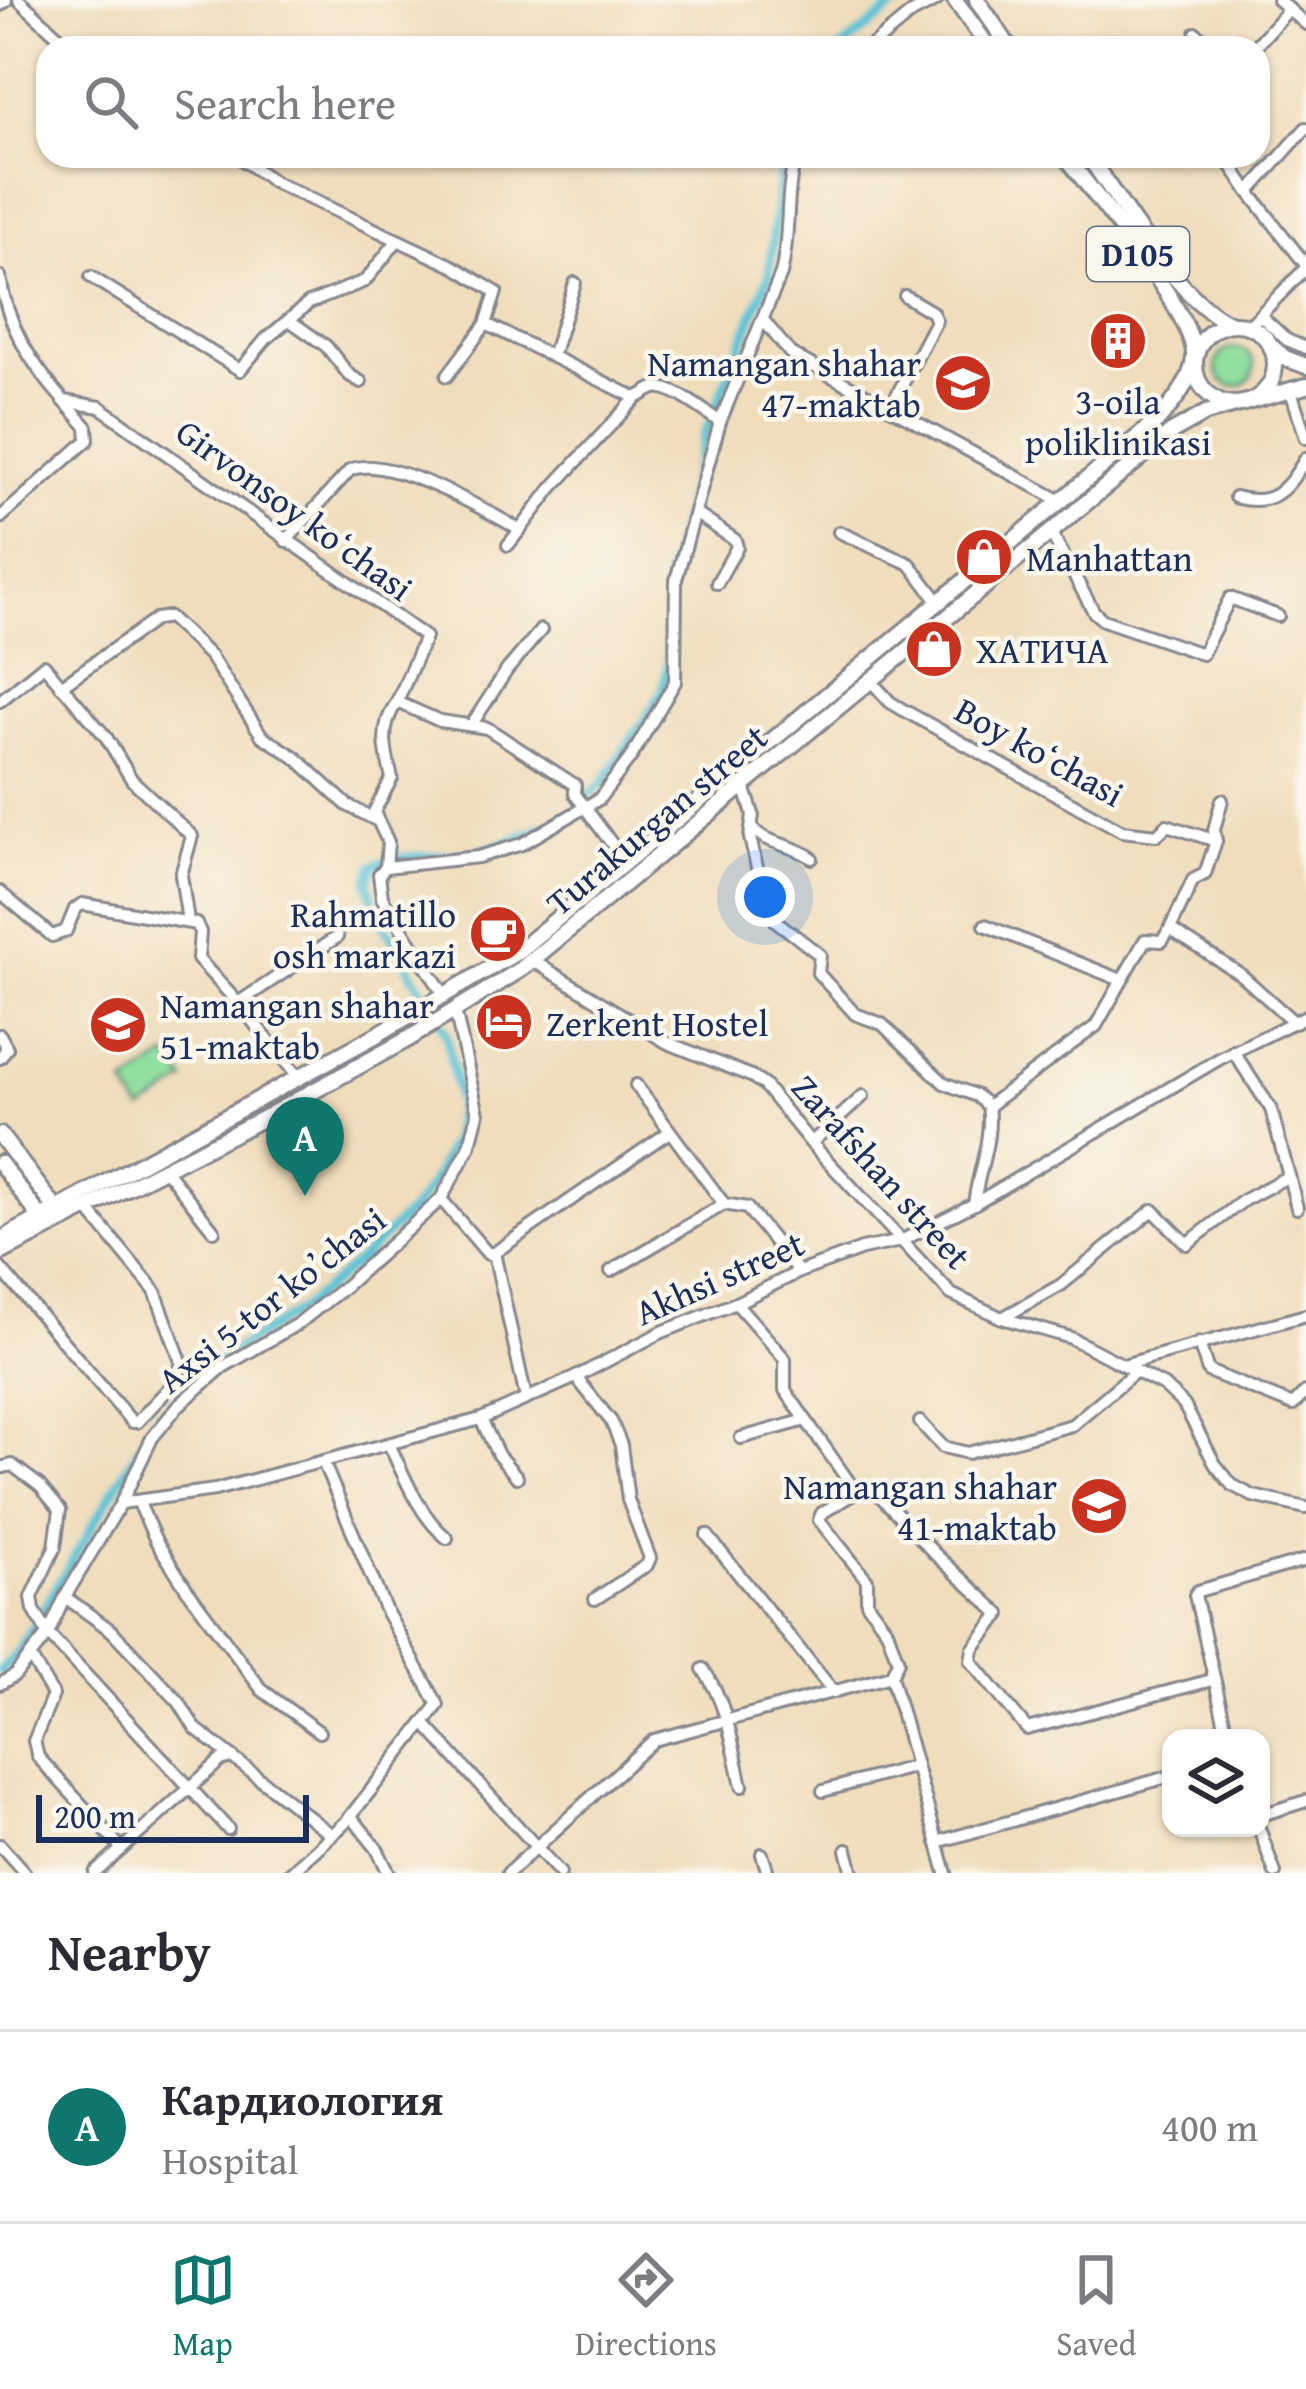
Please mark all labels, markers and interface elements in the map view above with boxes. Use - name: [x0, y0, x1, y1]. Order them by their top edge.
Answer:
- search box: [36, 36, 1270, 168]
- icon: search: [78, 69, 144, 135]
- text: Search here: [174, 70, 396, 135]
- road number: D105: [1087, 227, 1189, 281]
- building icon: 3-oila poliklinikasi: [1087, 310, 1149, 372]
- place label: Namangan shahar 47-maktab: [647, 336, 921, 430]
- school or university icon: Namangan shahar 47-maktab: [932, 352, 994, 414]
- place label: 3-oila poliklinikasi: [1025, 374, 1211, 468]
- street label: Girvonsoy koʻchasi: [166, 405, 424, 613]
- shop icon: Manhattan: [953, 526, 1015, 588]
- place label: Manhattan: [1026, 531, 1193, 584]
- shop icon: ХАТИЧА: [903, 618, 965, 680]
- place label: ХАТИЧА: [976, 623, 1109, 676]
- street label: Boy koʻchasi: [946, 683, 1134, 819]
- street label: Turakurgan street: [534, 710, 778, 928]
- your location: [735, 867, 795, 927]
- place label: Rahmatillo osh markazi: [273, 887, 456, 981]
- cafe icon: Rahmatillo osh markazi: [467, 903, 529, 965]
- place label: Namangan shahar 51-maktab: [160, 978, 434, 1072]
- hotel icon: Zerkent Hostel: [473, 991, 535, 1053]
- school or university icon: Namangan shahar 51-maktab: [87, 994, 149, 1056]
- place label: Zerkent Hostel: [546, 996, 768, 1049]
- street label: Zarafshan street: [780, 1062, 984, 1281]
- pin: A: [266, 1097, 344, 1196]
- street label: Аxsi 5-tor koʼchasi: [145, 1193, 397, 1405]
- street label: Akhsi street: [626, 1216, 812, 1338]
- place label: Namangan shahar 41-maktab: [783, 1459, 1057, 1553]
- school or university icon: Namangan shahar 41-maktab: [1068, 1475, 1130, 1537]
- map controls: [1162, 1729, 1270, 1837]
- button: layers: [1162, 1729, 1270, 1837]
- scale bar: [36, 1789, 309, 1842]
- text: 200 m: [54, 1792, 136, 1840]
- text: Nearby: [48, 1914, 211, 1989]
- text: Кардиология: [162, 2066, 443, 2131]
- text: A: [75, 2098, 99, 2155]
- text: 400 m: [1161, 2098, 1258, 2155]
- text: Hospital: [162, 2131, 298, 2188]
- tab: Map: [170, 2247, 236, 2367]
- tab: Directions: [575, 2247, 717, 2367]
- tab: Saved: [1056, 2247, 1136, 2367]

